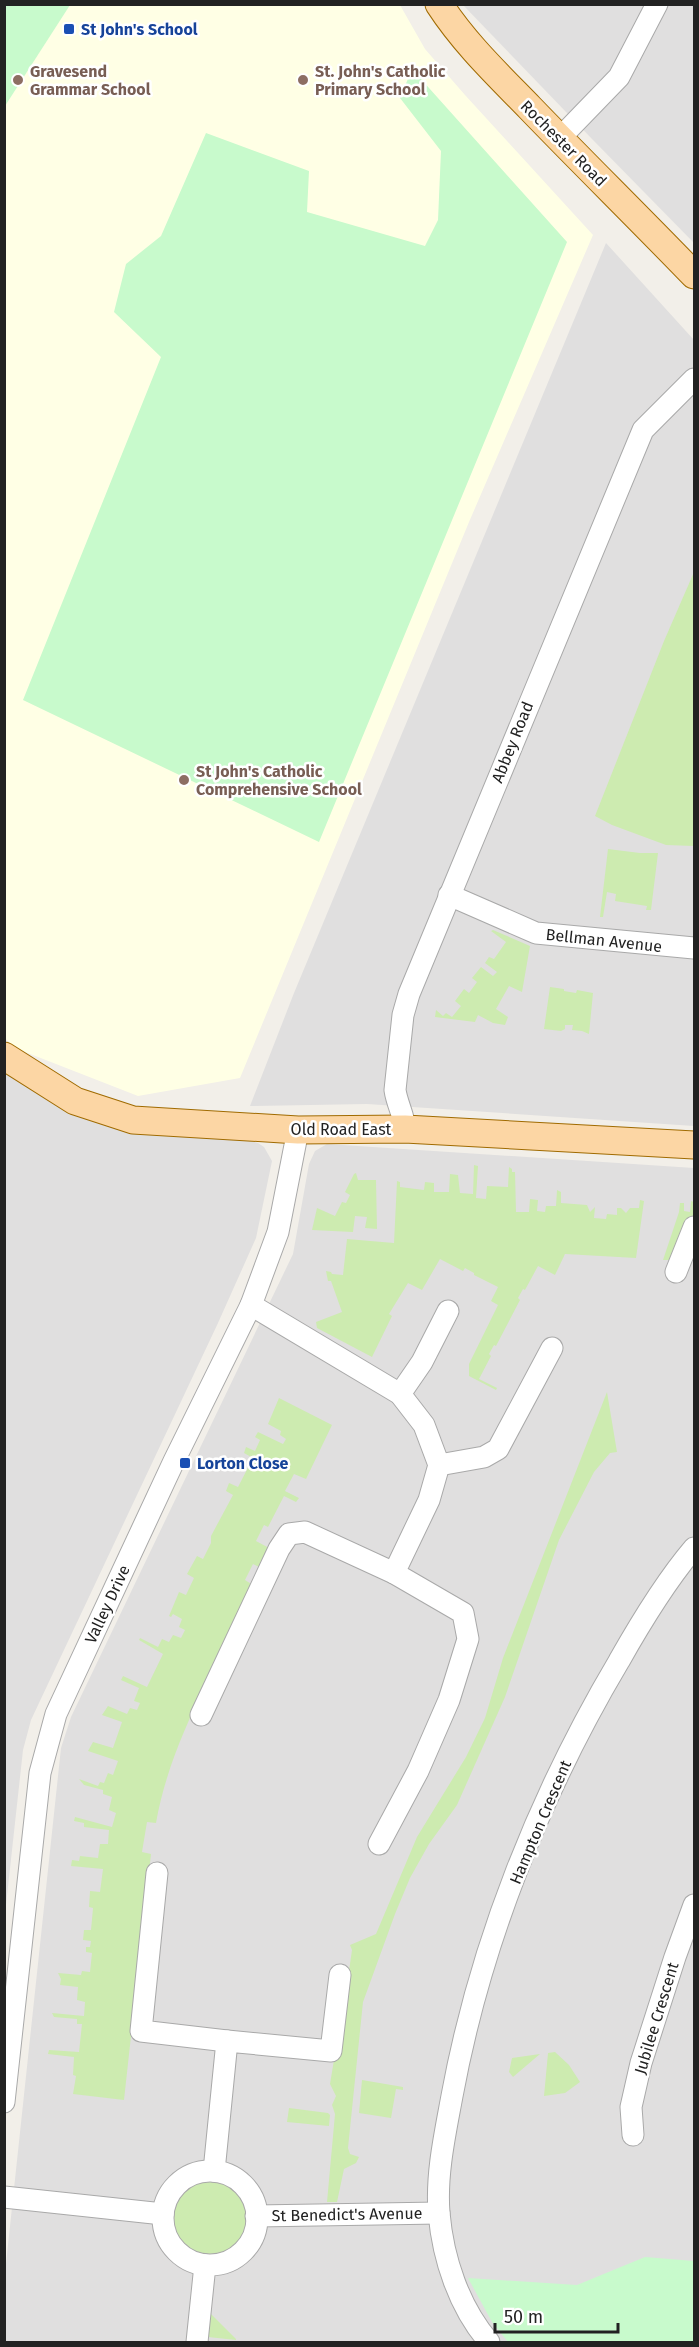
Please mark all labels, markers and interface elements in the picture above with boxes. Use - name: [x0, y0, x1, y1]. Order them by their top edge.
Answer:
- place label: St John's School: [81, 20, 198, 39]
- marker: St John's School: [62, 22, 76, 36]
- place label: Gravesend Grammar School: [30, 62, 151, 99]
- place label: St. John's Catholic Primary School: [315, 62, 446, 99]
- marker: Gravesend Grammar School: [11, 73, 25, 87]
- marker: St. John's Catholic Primary School: [296, 73, 310, 87]
- street label: Rochester Road: [517, 96, 611, 190]
- street label: Abbey Road: [488, 699, 537, 786]
- place label: St John's Catholic Comprehensive School: [196, 762, 362, 799]
- marker: St John's Catholic Comprehensive School: [177, 773, 191, 787]
- street label: Bellman Avenue: [545, 925, 663, 956]
- street label: Old Road East: [291, 1120, 392, 1139]
- place label: Lorton Close: [197, 1454, 289, 1473]
- marker: Lorton Close: [178, 1456, 192, 1470]
- street label: Valley Drive: [81, 1562, 134, 1646]
- street label: Hampton Crescent: [506, 1757, 575, 1887]
- street label: Jubilee Crescent: [630, 1960, 683, 2077]
- street label: St Benedict's Avenue: [271, 2204, 423, 2225]
- scale bar: [495, 2296, 618, 2334]
- text: 50 m: [504, 2306, 543, 2328]

